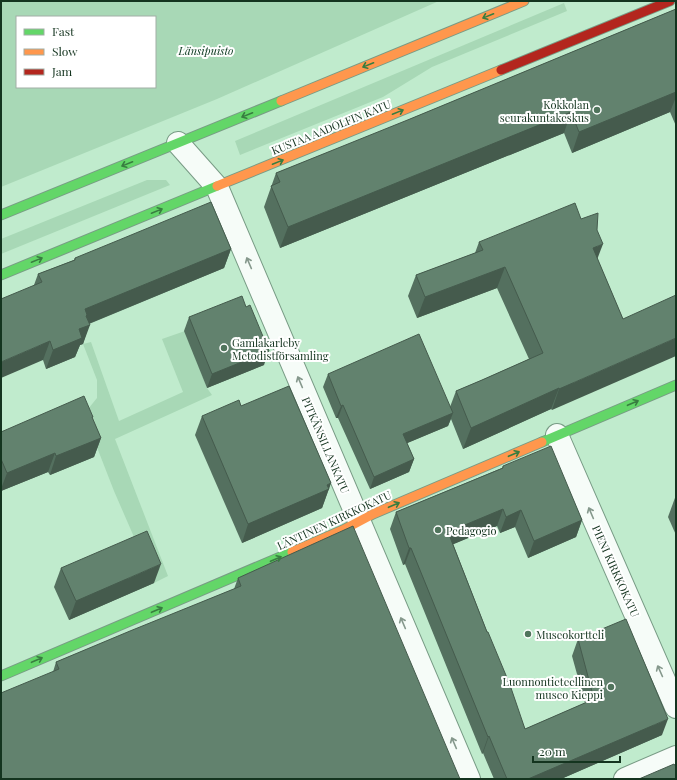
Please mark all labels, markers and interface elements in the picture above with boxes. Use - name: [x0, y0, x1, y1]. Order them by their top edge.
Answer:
- one-way arrow: [482, 12, 494, 20]
- legend: [16, 16, 156, 88]
- text: Fast: [52, 23, 75, 39]
- text: Slow: [52, 43, 78, 59]
- park label: Länsipuisto: [178, 43, 233, 58]
- one-way arrow: [362, 62, 374, 70]
- text: Jam: [51, 63, 73, 79]
- street label: KUSTAA AADOLFIN KATU: [269, 96, 393, 158]
- place label: Kokkolan seurakuntakeskus: [500, 97, 589, 125]
- marker: Kokkolan seurakuntakeskus: [592, 105, 602, 115]
- one-way arrow: [391, 108, 403, 116]
- one-way arrow: [242, 111, 254, 119]
- one-way arrow: [271, 157, 283, 165]
- one-way arrow: [121, 160, 133, 168]
- one-way arrow: [151, 207, 163, 214]
- one-way arrow: [31, 256, 43, 264]
- one-way arrow: [245, 257, 252, 269]
- place label: Gamlakarleby Metodistförsamling: [232, 335, 329, 363]
- marker: Gamlakarleby Metodistförsamling: [219, 343, 229, 353]
- one-way arrow: [295, 377, 303, 389]
- street label: PITKÄNSILLANKATU: [299, 394, 353, 496]
- one-way arrow: [627, 399, 639, 406]
- one-way arrow: [507, 450, 519, 457]
- street label: LÄNTINEN KIRKKOKATU: [274, 487, 394, 553]
- one-way arrow: [388, 501, 400, 509]
- one-way arrow: [587, 508, 594, 520]
- place label: Pedagogio: [446, 523, 497, 538]
- street label: PIENI KIRKKOKATU: [589, 523, 643, 620]
- marker: Pedagogio: [433, 525, 443, 535]
- one-way arrow: [270, 555, 282, 562]
- one-way arrow: [150, 606, 162, 613]
- one-way arrow: [399, 618, 406, 630]
- place label: Museokortteli: [536, 627, 604, 642]
- marker: Museokortteli: [523, 629, 533, 639]
- one-way arrow: [30, 656, 42, 664]
- one-way arrow: [656, 665, 663, 677]
- place label: Luonnontieteellinen museo Kieppi: [502, 674, 603, 702]
- marker: Luonnontieteellinen museo Kieppi: [606, 682, 616, 692]
- one-way arrow: [450, 738, 457, 750]
- scale bar: [533, 738, 620, 764]
- text: 20 m: [539, 743, 566, 759]

